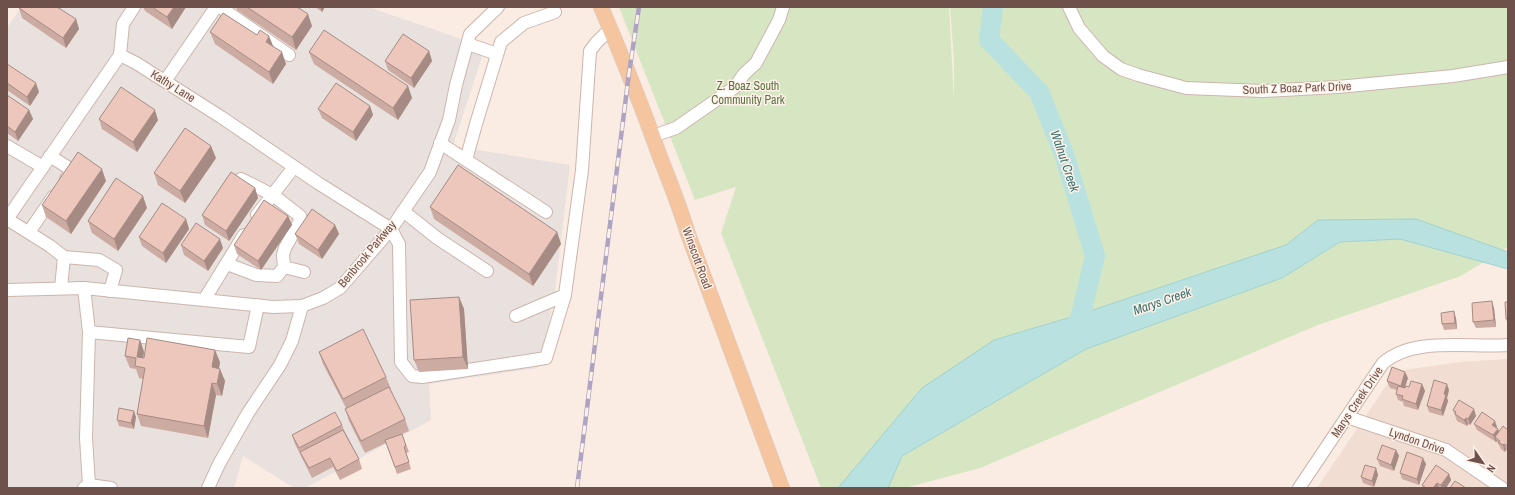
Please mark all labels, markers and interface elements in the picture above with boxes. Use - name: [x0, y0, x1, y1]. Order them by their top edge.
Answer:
- street label: Kathy Lane: [148, 66, 198, 106]
- park label: Z. Boaz South Community Park: [711, 78, 785, 108]
- street label: South Z Boaz Park Drive: [1242, 78, 1352, 98]
- water label: Walnut Creek: [1046, 128, 1084, 195]
- street label: Benbrook Parkway: [334, 217, 400, 291]
- street label: Winscott Road: [678, 225, 716, 291]
- water label: Marys Creek: [1131, 283, 1194, 319]
- street label: Marys Creek Drive: [1327, 364, 1387, 440]
- street label: Lyndon Drive: [1387, 424, 1447, 458]
- north arrow: [1463, 443, 1503, 483]
- text: N: [1484, 462, 1499, 475]

